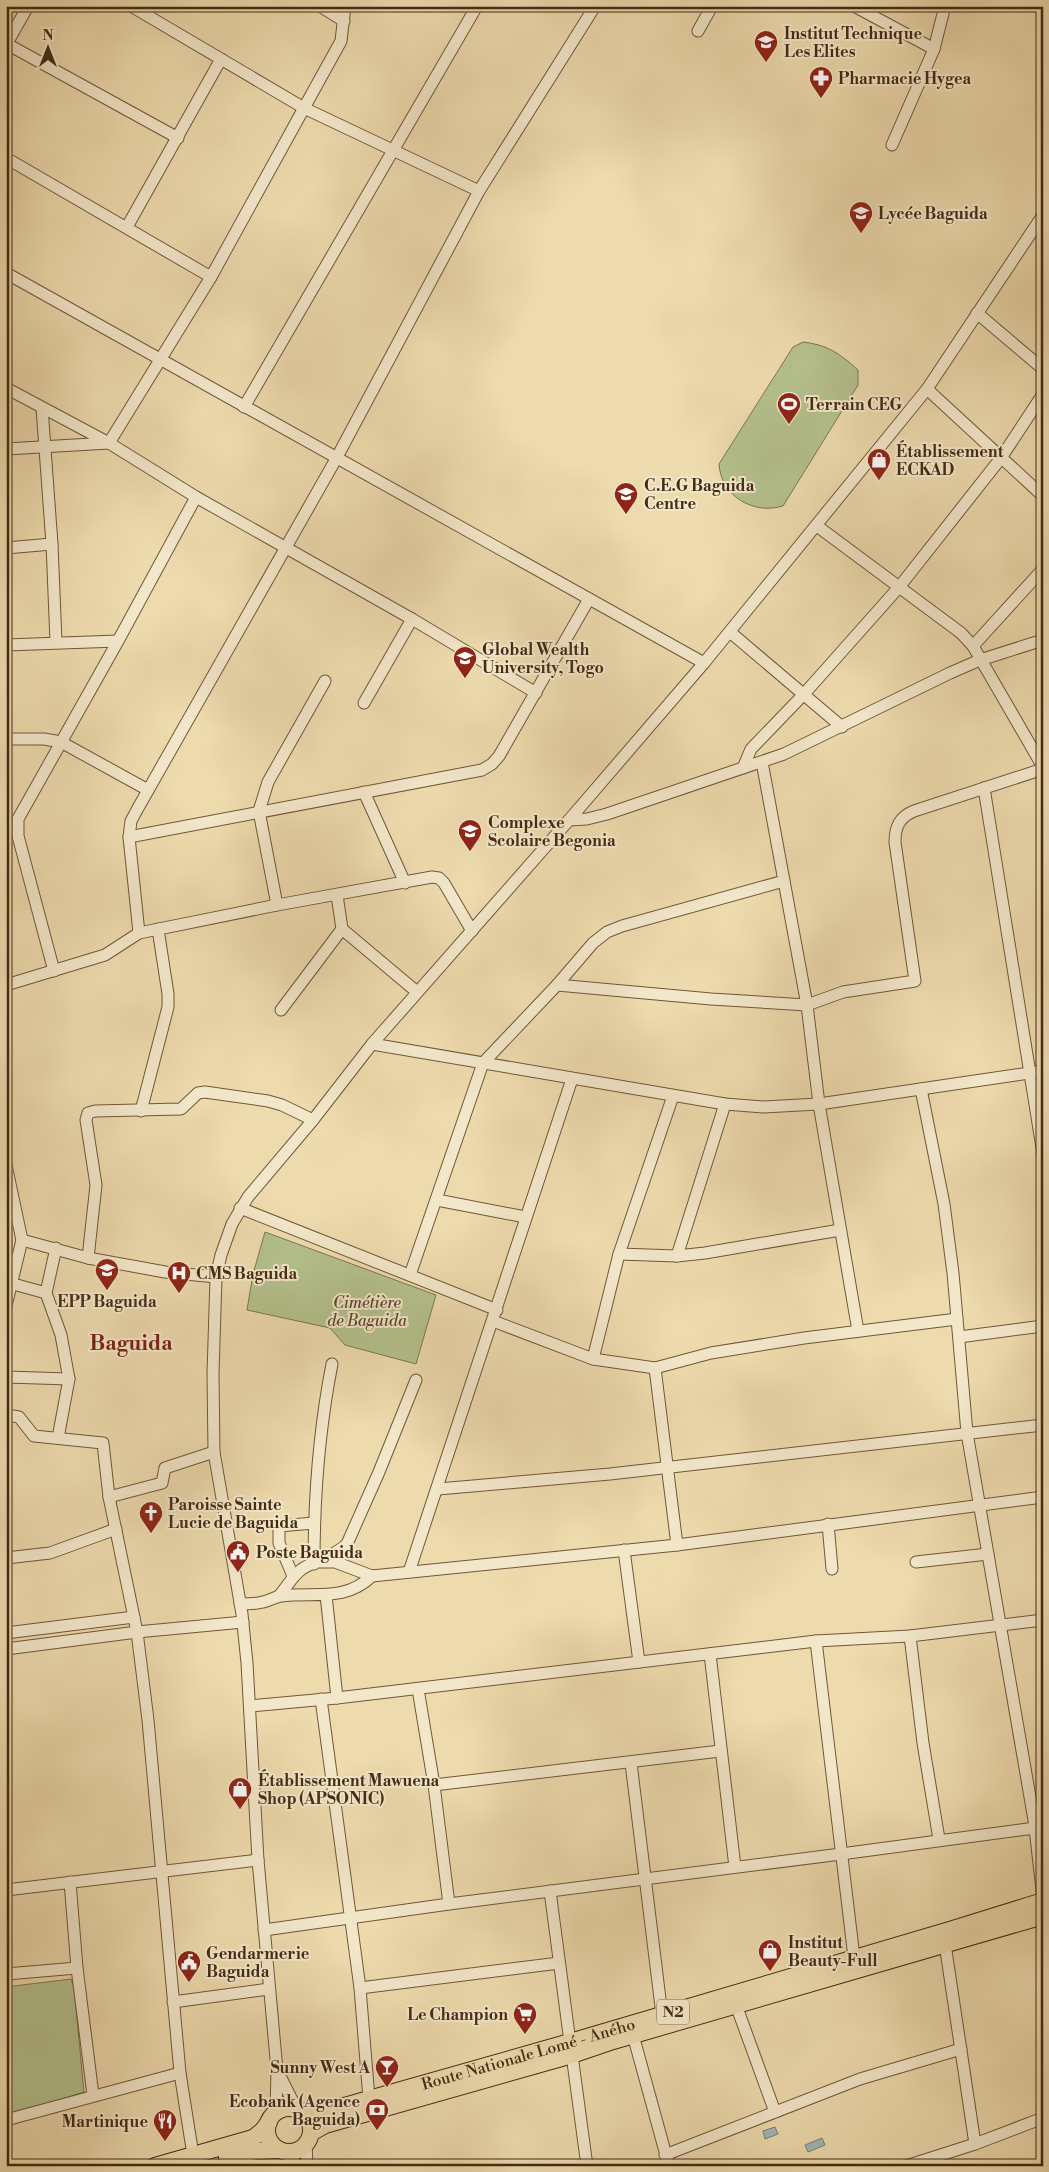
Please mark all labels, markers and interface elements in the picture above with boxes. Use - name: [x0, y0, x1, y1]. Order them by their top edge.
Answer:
- north arrow: [22, 22, 72, 72]
- place label: Institut Technique Les Elites: [784, 24, 922, 62]
- text: N: [42, 27, 54, 45]
- school or university icon: Institut Technique Les Elites: [753, 29, 779, 63]
- pharmacy icon: Pharmacie Hygea: [808, 65, 834, 99]
- place label: Pharmacie Hygea: [838, 69, 972, 89]
- school or university icon: Lycée Baguida: [848, 200, 874, 234]
- place label: Lycée Baguida: [878, 204, 988, 224]
- sports icon: Terrain CEG: [776, 391, 802, 425]
- place label: Terrain CEG: [806, 395, 903, 415]
- place label: Établissement ECKAD: [896, 440, 1004, 480]
- shop icon: Établissement ECKAD: [866, 447, 892, 481]
- place label: C.E.G Baguida Centre: [644, 476, 755, 514]
- school or university icon: C.E.G Baguida Centre: [613, 481, 639, 515]
- place label: Global Wealth University, Togo: [482, 640, 604, 678]
- school or university icon: Global Wealth University, Togo: [452, 645, 478, 679]
- place label: Complexe Scolaire Begonia: [488, 813, 616, 851]
- school or university icon: Complexe Scolaire Begonia: [457, 818, 483, 852]
- school or university icon: EPP Baguida: [94, 1257, 120, 1291]
- hospital icon: CMS Baguida: [166, 1260, 192, 1294]
- place label: CMS Baguida: [196, 1264, 298, 1284]
- place label: EPP Baguida: [57, 1292, 157, 1312]
- park label: Cimétière de Baguida: [327, 1293, 407, 1331]
- district label: Baguida: [89, 1331, 173, 1357]
- place label: Paroisse Sainte Lucie de Baguida: [168, 1495, 298, 1533]
- church icon: Paroisse Sainte Lucie de Baguida: [138, 1500, 164, 1534]
- public building icon: Poste Baguida: [225, 1539, 251, 1573]
- place label: Poste Baguida: [256, 1543, 363, 1563]
- place label: Établissement Mawuena Shop (APSONIC): [258, 1769, 440, 1809]
- shop icon: Établissement Mawuena Shop (APSONIC): [227, 1776, 253, 1810]
- place label: Institut Beauty-Full: [788, 1933, 878, 1971]
- shop icon: Institut Beauty-Full: [757, 1938, 783, 1972]
- place label: Gendarmerie Baguida: [206, 1944, 310, 1982]
- public building icon: Gendarmerie Baguida: [176, 1949, 202, 1983]
- road number: N2: [657, 2000, 689, 2024]
- supermarket icon: Le Champion: [512, 2001, 538, 2035]
- place label: Le Champion: [407, 2005, 508, 2025]
- street label: Route Nationale Lomé - Aného: [419, 2014, 637, 2095]
- bar icon: Sunny West A: [374, 2054, 400, 2088]
- place label: Sunny West A: [271, 2058, 371, 2078]
- place label: Ecobank (Agence Baguida): [229, 2092, 360, 2130]
- bank icon: Ecobank (Agence Baguida): [364, 2097, 390, 2131]
- restaurant icon: Martinique: [152, 2108, 178, 2142]
- place label: Martinique: [61, 2112, 148, 2132]

